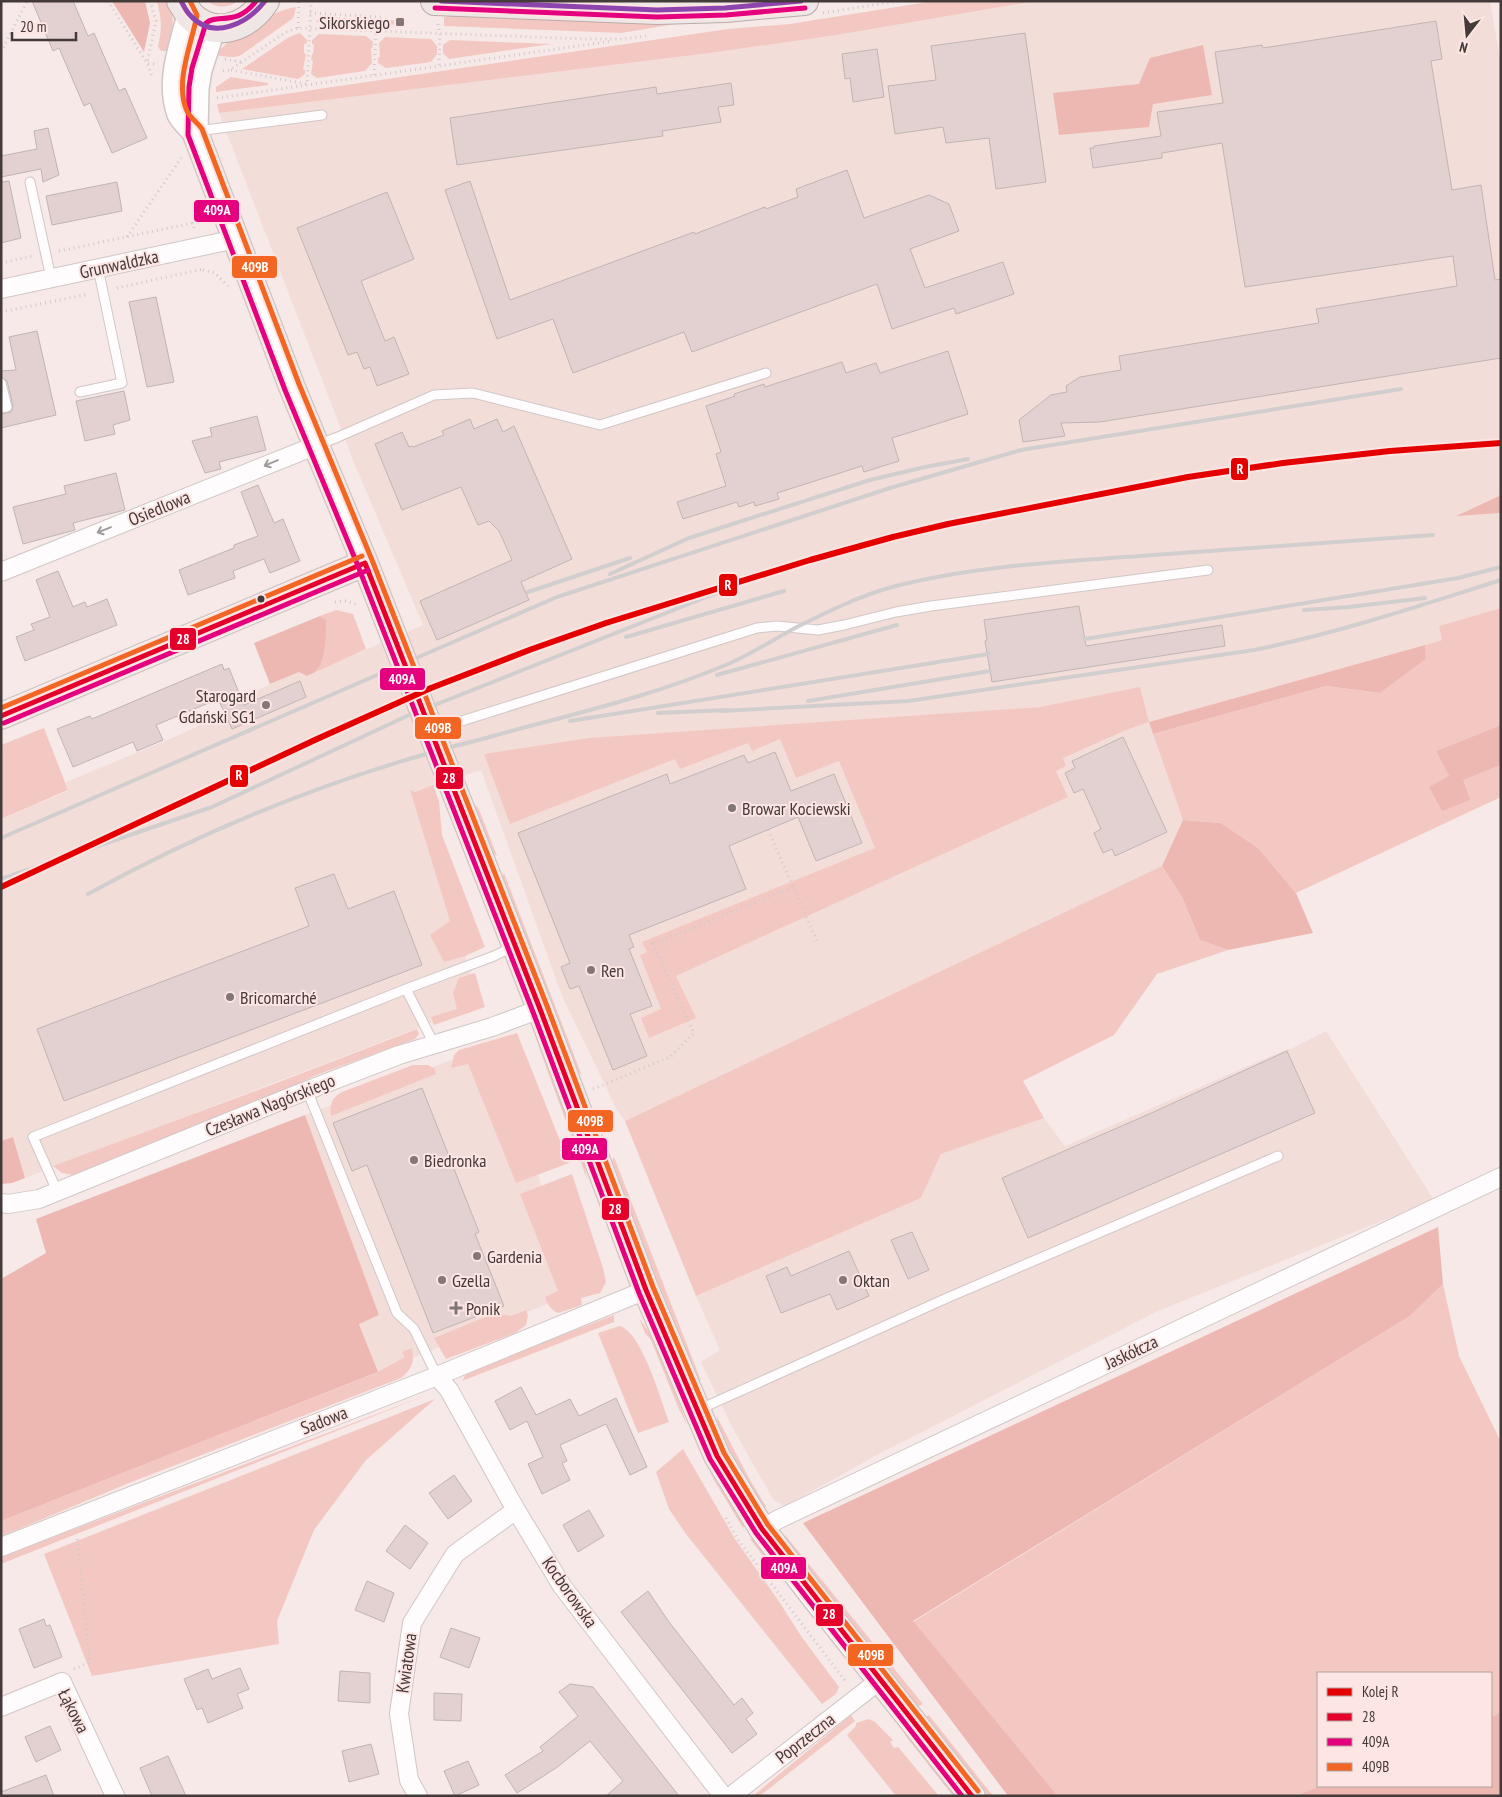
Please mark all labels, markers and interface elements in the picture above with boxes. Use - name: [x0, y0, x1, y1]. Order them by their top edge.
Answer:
- scale bar: [12, 10, 76, 42]
- north arrow: [1442, 10, 1492, 60]
- place label: Sikorskiego: [319, 11, 390, 34]
- marker: Sikorskiego: [394, 16, 406, 28]
- text: 20 m: [20, 17, 46, 36]
- text: N: [1457, 38, 1470, 57]
- line badge: 409A: [193, 199, 240, 223]
- text: 409A: [203, 201, 232, 219]
- street label: Grunwaldzka: [77, 244, 161, 284]
- line badge: 409B: [231, 255, 278, 279]
- text: 409B: [242, 258, 269, 276]
- line badge: R: [1230, 457, 1249, 481]
- one-way arrow: [264, 459, 279, 468]
- text: R: [1236, 460, 1244, 478]
- street label: Osiedlowa: [125, 485, 193, 531]
- one-way arrow: [97, 526, 112, 535]
- line badge: R: [718, 573, 738, 597]
- text: R: [724, 576, 732, 594]
- unlabelled marker: [256, 594, 266, 604]
- line badge: 28: [169, 627, 197, 651]
- text: 28: [176, 630, 190, 648]
- line badge: 409A: [379, 667, 426, 691]
- text: 409A: [388, 670, 417, 688]
- place label: Starogard Gdański SG1: [179, 684, 256, 728]
- marker: Starogard Gdański SG1: [260, 699, 272, 711]
- line badge: 409B: [414, 716, 462, 740]
- text: 409B: [425, 719, 452, 737]
- line badge: R: [229, 764, 249, 788]
- text: R: [235, 766, 243, 784]
- line badge: 28: [435, 766, 464, 790]
- text: 28: [442, 769, 456, 787]
- place label: Browar Kociewski: [742, 797, 851, 820]
- marker: Browar Kociewski: [726, 802, 738, 814]
- place label: Ren: [601, 959, 624, 982]
- marker: Ren: [585, 964, 597, 976]
- place label: Bricomarché: [240, 986, 317, 1009]
- marker: Bricomarché: [224, 991, 236, 1003]
- street label: Czesława Nagórskiego: [202, 1068, 338, 1142]
- line badge: 409B: [567, 1109, 614, 1133]
- text: 409B: [577, 1112, 604, 1130]
- line badge: 409A: [561, 1137, 608, 1161]
- text: 409A: [571, 1140, 600, 1158]
- place label: Biedronka: [424, 1149, 486, 1172]
- marker: Biedronka: [408, 1154, 420, 1166]
- line badge: 28: [601, 1197, 630, 1221]
- text: 28: [608, 1200, 622, 1218]
- place label: Gardenia: [487, 1245, 542, 1268]
- marker: Gardenia: [471, 1250, 483, 1262]
- place label: Gzella: [452, 1269, 490, 1292]
- place label: Oktan: [853, 1269, 890, 1292]
- marker: Gzella: [436, 1274, 448, 1286]
- marker: Oktan: [837, 1274, 849, 1286]
- place label: Ponik: [466, 1297, 500, 1320]
- marker: Ponik: [450, 1302, 462, 1314]
- street label: Jaskółcza: [1100, 1330, 1161, 1375]
- street label: Sadowa: [297, 1401, 351, 1439]
- street label: Kocborowska: [537, 1552, 603, 1632]
- line badge: 409A: [760, 1556, 807, 1580]
- text: 409A: [770, 1559, 799, 1577]
- line badge: 28: [815, 1603, 844, 1627]
- text: 28: [822, 1605, 836, 1623]
- street label: Kwiatowa: [390, 1632, 422, 1694]
- line badge: 409B: [847, 1643, 894, 1667]
- text: 409B: [858, 1646, 885, 1664]
- legend: [1317, 1672, 1492, 1787]
- text: Kolej R: [1362, 1682, 1399, 1701]
- street label: Łąkowa: [53, 1685, 95, 1737]
- text: 28: [1362, 1707, 1376, 1726]
- street label: Poprzeczna: [771, 1708, 839, 1768]
- text: 409A: [1362, 1732, 1390, 1751]
- text: 409B: [1362, 1757, 1389, 1776]

